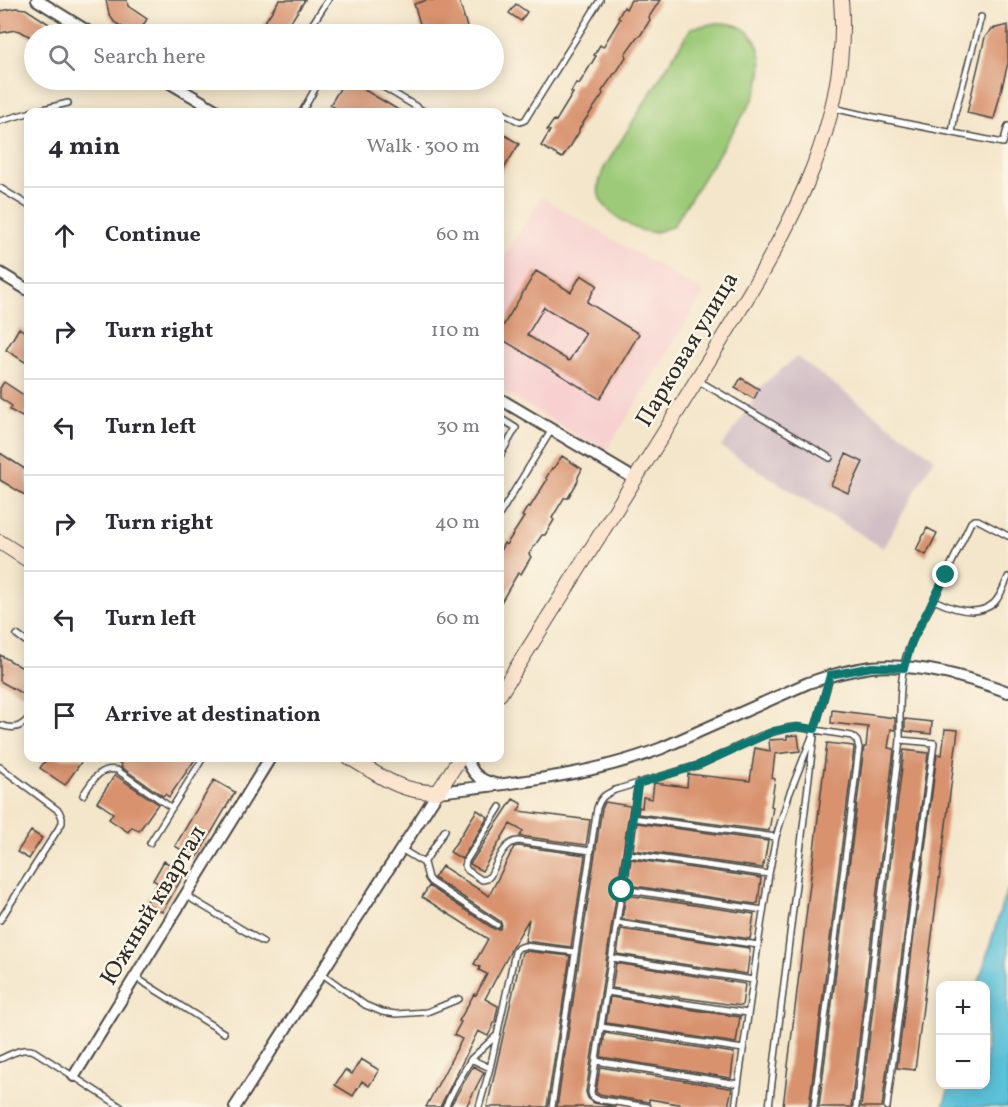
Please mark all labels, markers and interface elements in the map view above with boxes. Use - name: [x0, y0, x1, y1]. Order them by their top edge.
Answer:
- search box: [24, 24, 504, 90]
- icon: search: [45, 41, 78, 74]
- text: Search here: [93, 42, 206, 73]
- text: 4 min: [48, 129, 120, 165]
- text: Walk · 300 m: [367, 133, 480, 161]
- icon: ahead: [48, 219, 81, 252]
- text: Continue: [105, 220, 201, 251]
- text: 60 m: [436, 221, 480, 249]
- street label: Парковая улица: [628, 266, 748, 434]
- icon: right: [48, 315, 81, 348]
- text: Turn right: [105, 316, 213, 347]
- text: 110 m: [431, 317, 480, 345]
- icon: left: [48, 411, 81, 444]
- text: Turn left: [105, 412, 196, 443]
- text: 30 m: [436, 413, 480, 441]
- icon: right: [48, 507, 81, 540]
- text: Turn right: [105, 508, 213, 539]
- text: 40 m: [435, 509, 480, 537]
- route end: [932, 561, 958, 587]
- icon: left: [48, 603, 81, 636]
- text: Turn left: [105, 604, 196, 635]
- text: 60 m: [436, 605, 480, 633]
- icon: arrive: [48, 699, 81, 732]
- text: Arrive at destination: [105, 700, 321, 731]
- street label: Южный квартал: [93, 820, 215, 992]
- route start: [608, 876, 634, 902]
- map controls: [936, 981, 990, 1089]
- button: +: [936, 981, 990, 1035]
- button: −: [936, 1035, 990, 1089]

